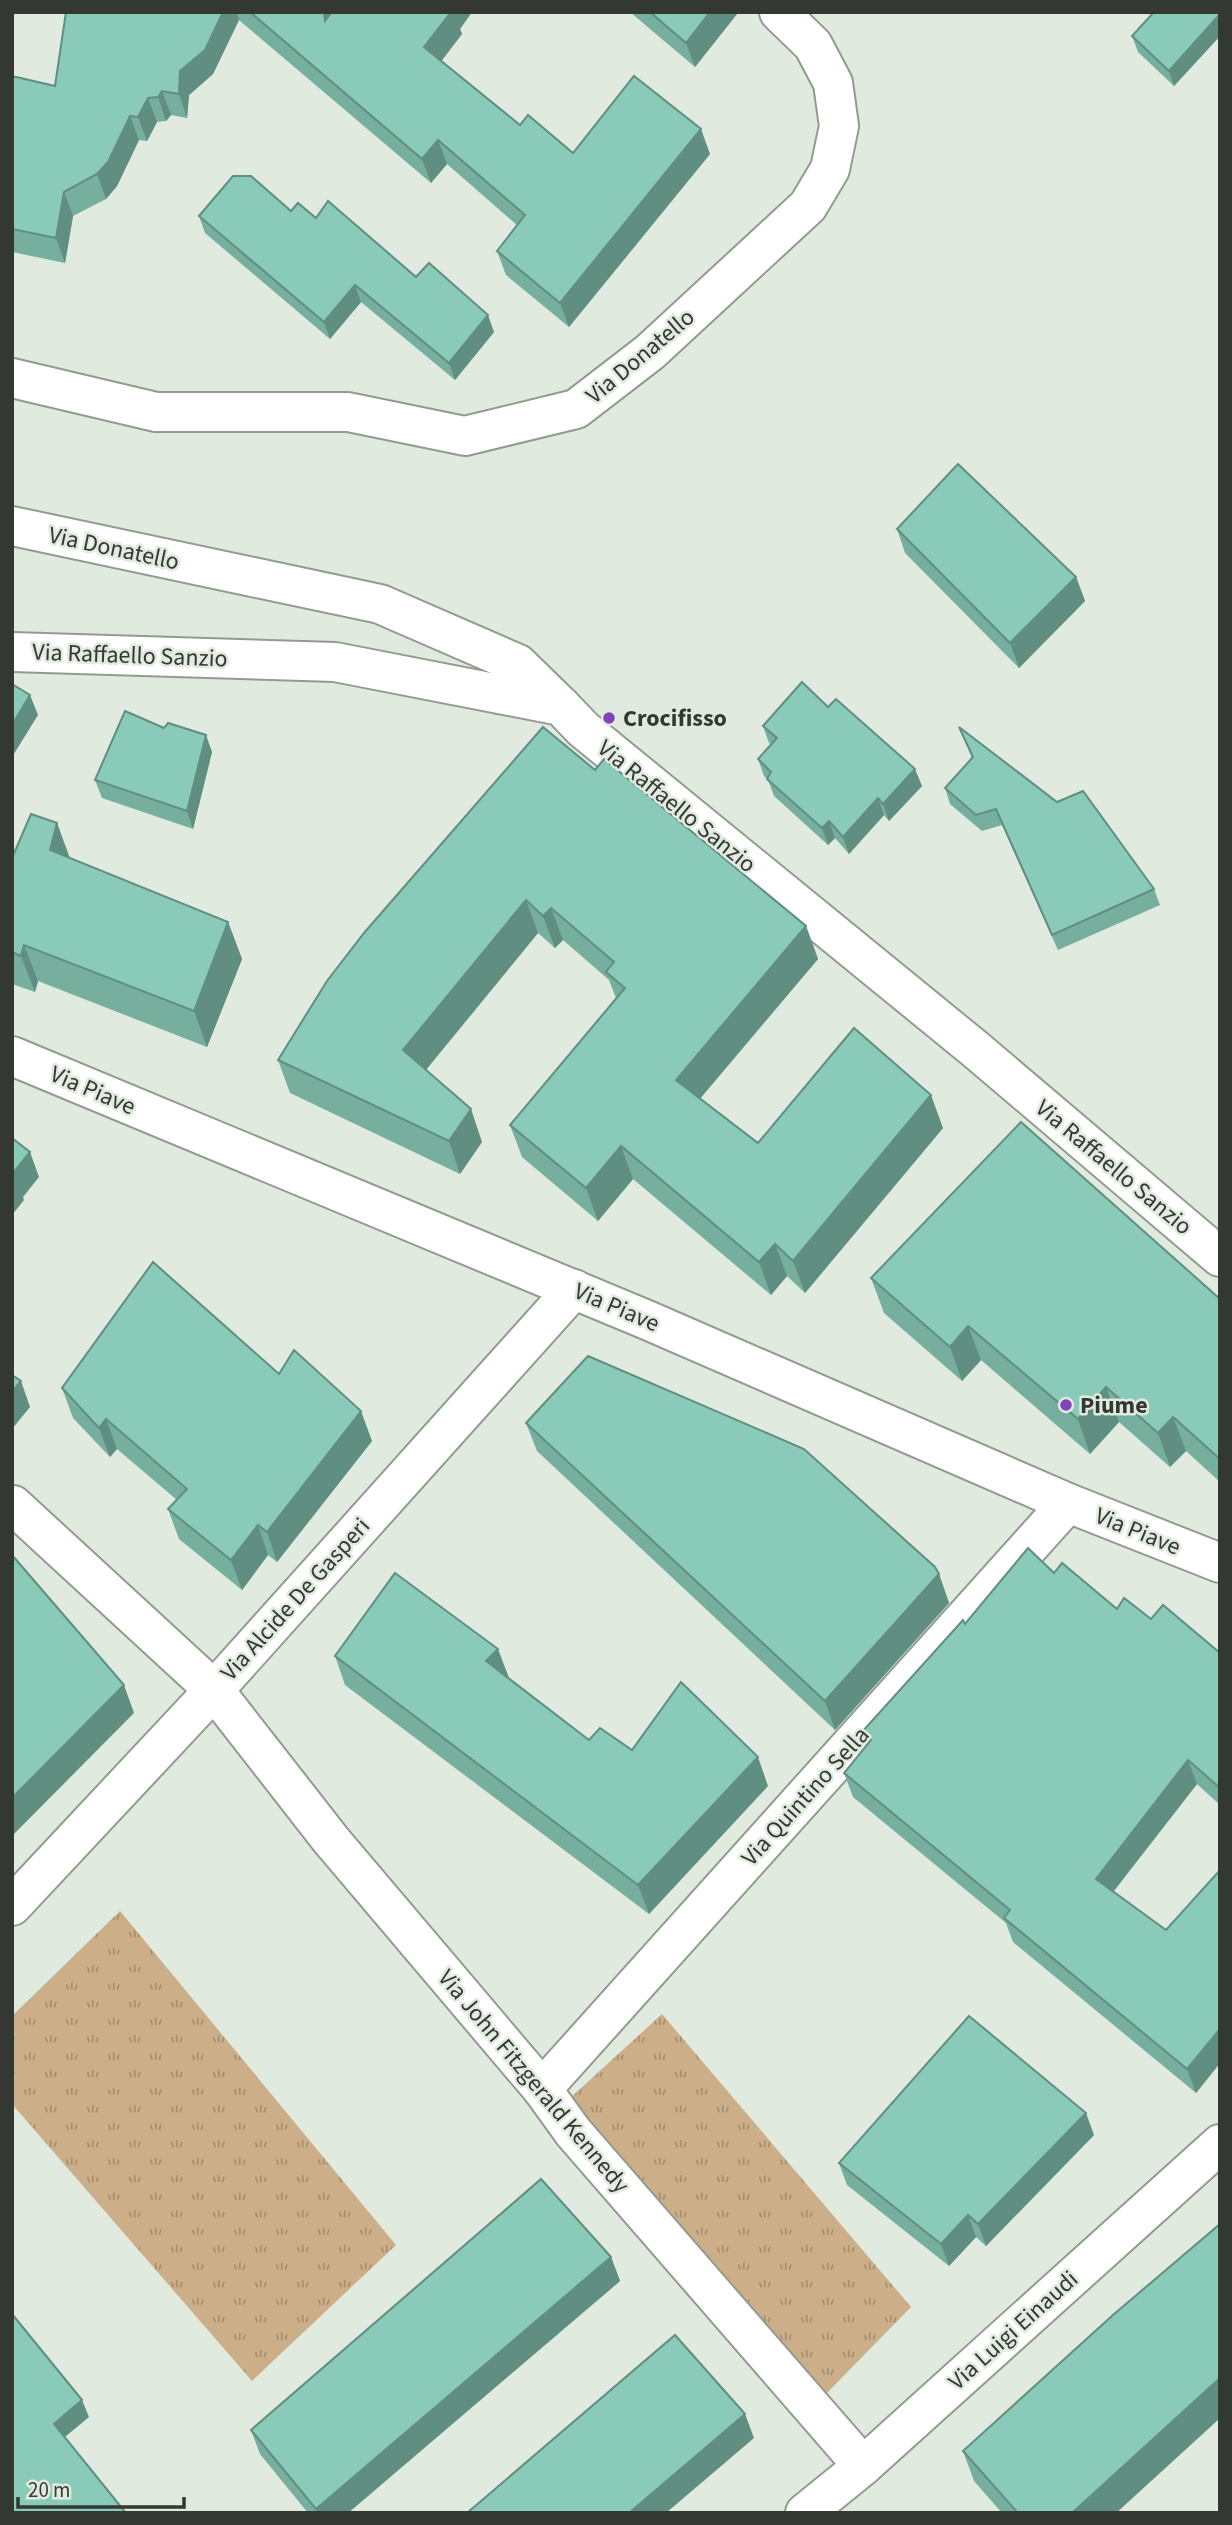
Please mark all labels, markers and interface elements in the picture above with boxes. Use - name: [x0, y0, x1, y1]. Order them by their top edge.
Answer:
- street label: Via Donatello: [578, 300, 702, 412]
- street label: Via Donatello: [45, 518, 182, 579]
- street label: Via Raffaello Sanzio: [32, 635, 228, 676]
- place label: Crocifisso: [623, 701, 727, 736]
- marker: Crocifisso: [601, 710, 617, 726]
- street label: Via Raffaello Sanzio: [590, 731, 764, 881]
- street label: Via Piave: [45, 1057, 141, 1124]
- street label: Via Raffaello Sanzio: [1028, 1091, 1200, 1244]
- street label: Via Piave: [569, 1274, 665, 1341]
- place label: Piume: [1080, 1388, 1148, 1423]
- marker: Piume: [1058, 1397, 1074, 1413]
- street label: Via Piave: [1090, 1498, 1186, 1565]
- street label: Via Alcide De Gasperi: [212, 1510, 378, 1689]
- street label: Via Quintino Sella: [733, 1719, 878, 1874]
- street label: Via John Fitzgerald Kennedy: [429, 1962, 638, 2201]
- street label: Via Luigi Einaudi: [941, 2262, 1086, 2398]
- scale bar: [18, 2466, 184, 2510]
- text: 20 m: [28, 2475, 70, 2505]

